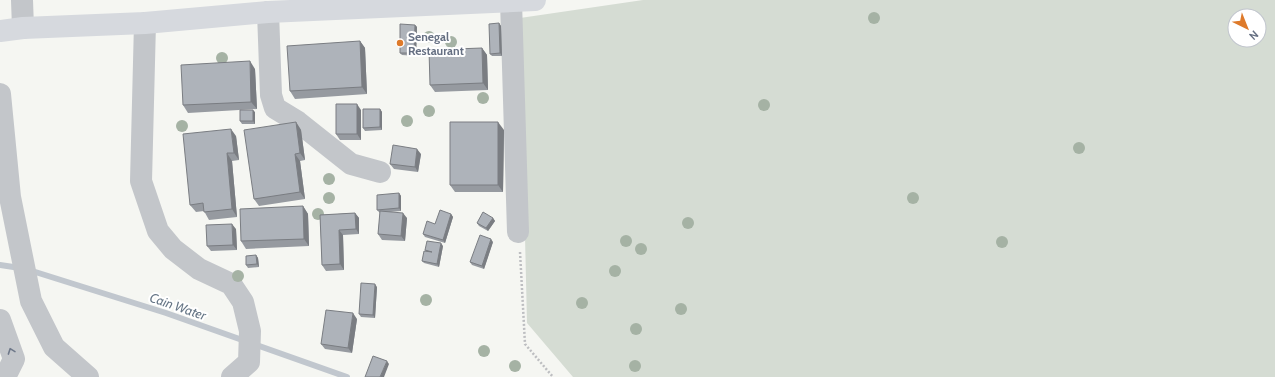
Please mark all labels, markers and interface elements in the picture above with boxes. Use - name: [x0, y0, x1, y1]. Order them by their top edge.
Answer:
- north arrow: [1227, 8, 1267, 48]
- text: N: [1246, 28, 1261, 43]
- place label: Senegal Restaurant: [408, 29, 464, 58]
- marker: Senegal Restaurant: [395, 38, 405, 48]
- water label: Cain Water: [148, 289, 209, 323]
- one-way arrow: [7, 347, 15, 354]

